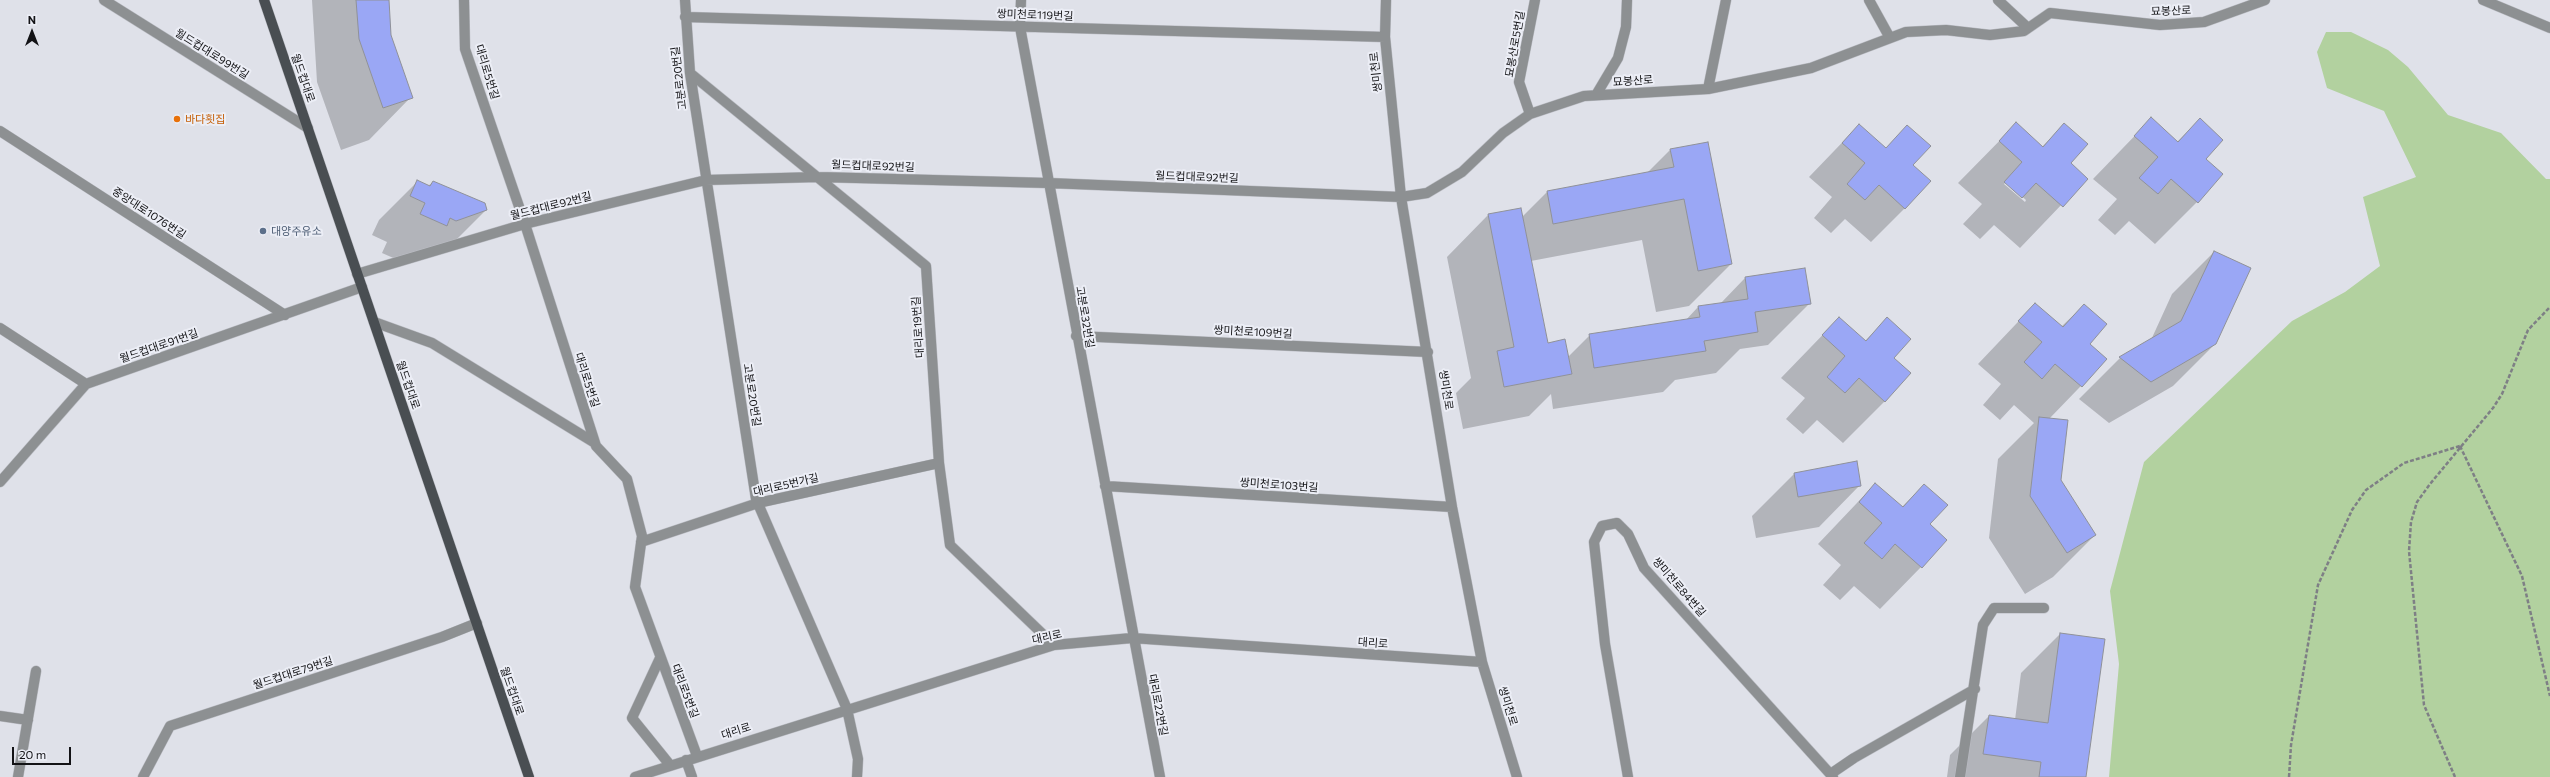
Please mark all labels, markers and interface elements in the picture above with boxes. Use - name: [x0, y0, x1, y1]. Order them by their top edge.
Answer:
- street label: 묘봉산로: [2151, 4, 2191, 18]
- street label: 쌍미천로119번길: [996, 7, 1074, 23]
- street label: 묘봉산로5번길: [1503, 10, 1527, 78]
- north arrow: [12, 12, 52, 52]
- text: N: [28, 13, 36, 26]
- street label: 월드컵대로99번길: [173, 26, 251, 82]
- street label: 대리로5번길: [472, 43, 502, 101]
- street label: 고분로20번길: [669, 46, 689, 110]
- street label: 쌍미천로: [1367, 51, 1385, 93]
- street label: 월드컵대로: [289, 52, 317, 104]
- street label: 묘봉산로: [1612, 73, 1654, 89]
- place label: 바다횟집: [185, 112, 225, 126]
- marker: 바다횟집: [172, 114, 182, 124]
- street label: 월드컵대로92번길: [831, 158, 915, 174]
- street label: 월드컵대로92번길: [1155, 169, 1239, 185]
- street label: 중앙대로1076번길: [110, 184, 188, 242]
- street label: 월드컵대로92번길: [509, 189, 593, 223]
- place label: 대양주유소: [271, 224, 322, 238]
- marker: 대양주유소: [258, 226, 268, 236]
- street label: 고분로32번길: [1073, 285, 1097, 349]
- street label: 대리로19번길: [909, 296, 927, 358]
- street label: 쌍미천로109번길: [1213, 323, 1293, 341]
- street label: 월드컵대로91번길: [118, 326, 200, 366]
- street label: 대리로5번길: [572, 351, 602, 409]
- street label: 월드컵대로: [394, 359, 422, 411]
- street label: 고분로20번길: [740, 362, 764, 428]
- street label: 쌍미천로: [1436, 369, 1456, 411]
- street label: 대리로5번가길: [752, 471, 820, 499]
- street label: 쌍미천로103번길: [1239, 476, 1319, 494]
- street label: 쌍미천로84번길: [1650, 555, 1708, 619]
- street label: 대리로: [1031, 627, 1063, 647]
- street label: 대리로: [1357, 635, 1389, 651]
- street label: 월드컵대로79번길: [251, 654, 335, 692]
- street label: 대리로5번길: [669, 662, 701, 720]
- street label: 월드컵대로: [498, 665, 526, 717]
- street label: 대리로22번길: [1146, 673, 1170, 737]
- street label: 쌍미천로: [1496, 685, 1520, 727]
- street label: 대리로: [720, 720, 752, 742]
- scale bar: [14, 739, 73, 765]
- text: 20 m: [19, 747, 46, 761]

